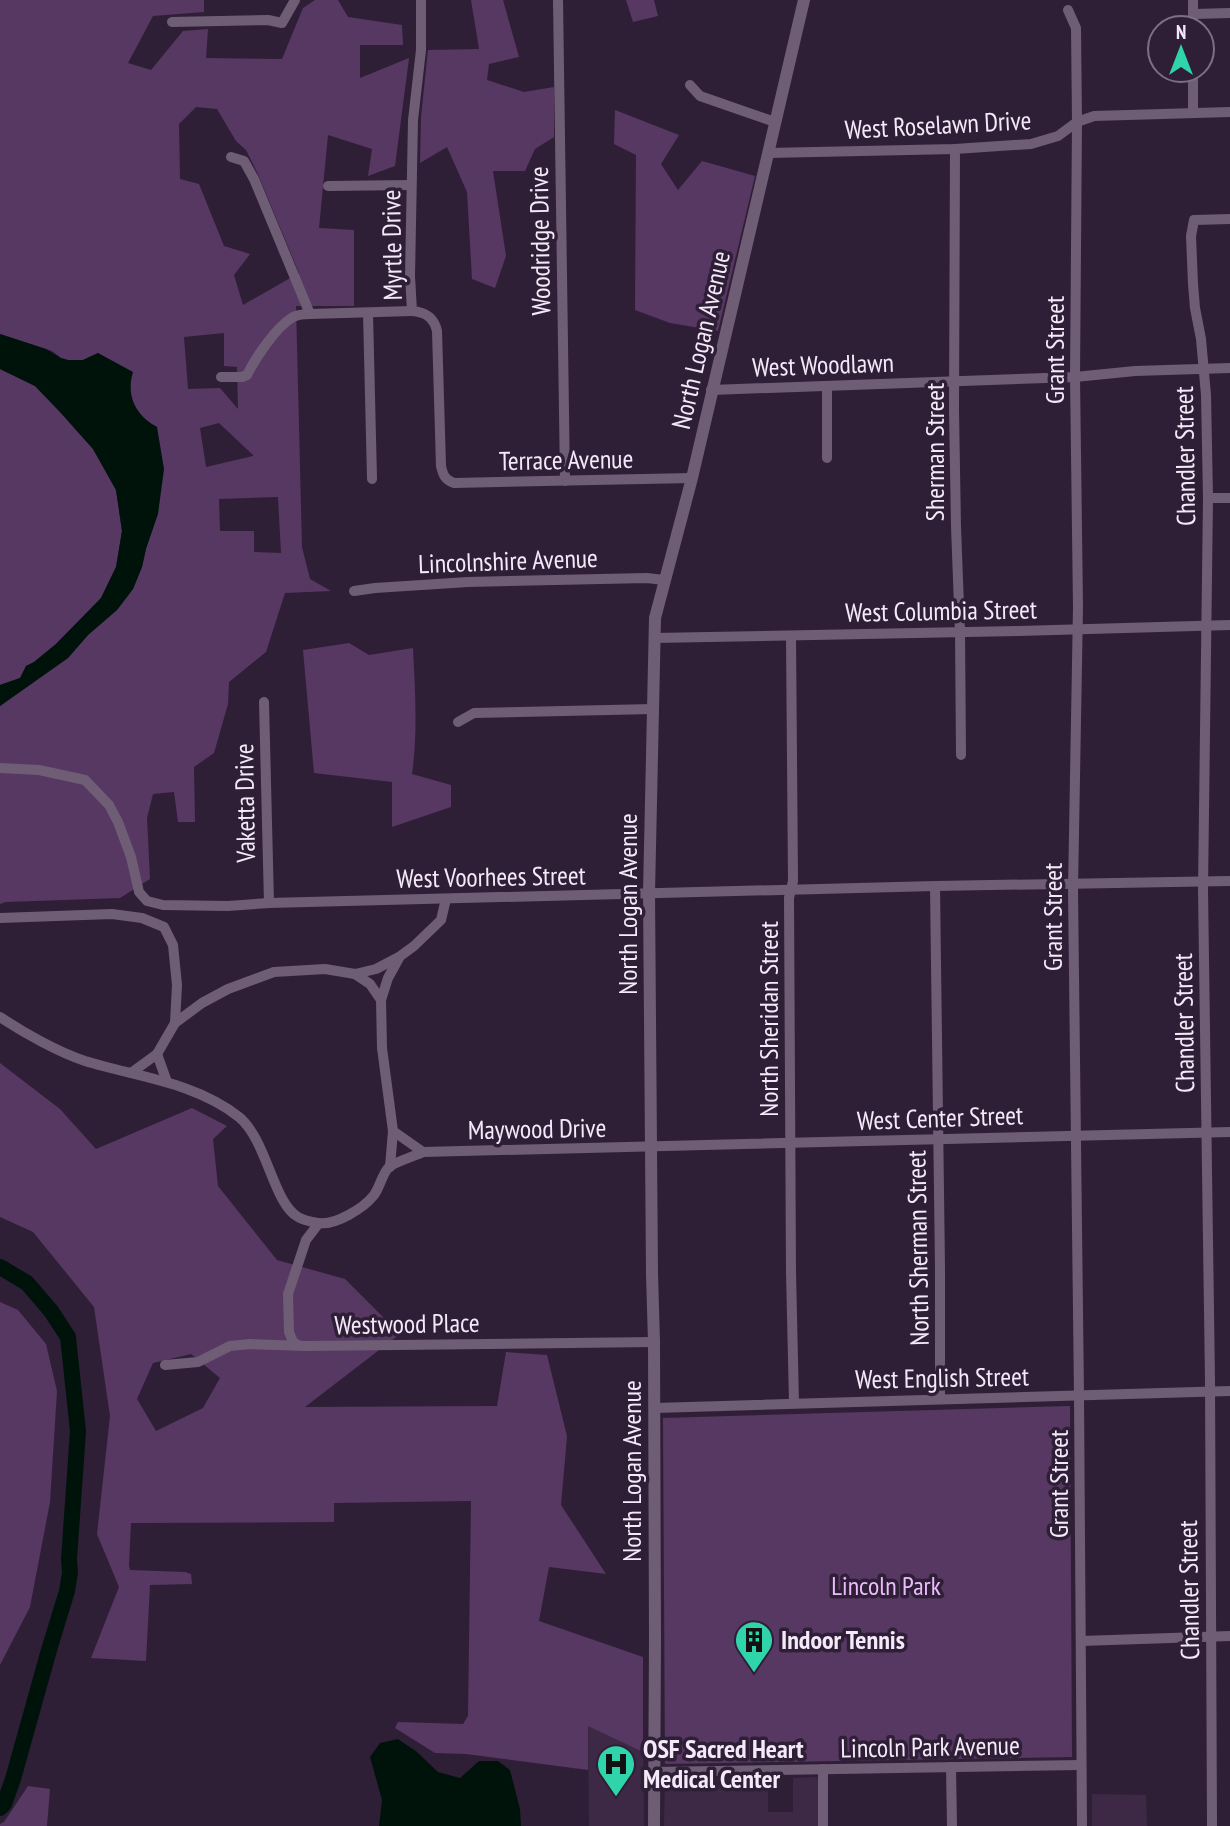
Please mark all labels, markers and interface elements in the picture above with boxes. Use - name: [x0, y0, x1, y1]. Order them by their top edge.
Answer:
- north arrow: [1146, 14, 1216, 84]
- text: N: [1176, 20, 1186, 44]
- street label: West Roselawn Drive: [844, 103, 1032, 146]
- street label: Woodridge Drive: [522, 166, 557, 316]
- street label: Myrtle Drive: [374, 189, 409, 301]
- street label: North Logan Avenue: [664, 248, 737, 432]
- street label: Grant Street: [1038, 296, 1071, 404]
- street label: West Woodlawn: [752, 346, 894, 383]
- street label: Sherman Street: [918, 383, 951, 521]
- street label: Chandler Street: [1167, 386, 1202, 526]
- street label: Terrace Avenue: [498, 442, 633, 477]
- street label: Lincolnshire Avenue: [418, 541, 598, 580]
- street label: West Columbia Street: [845, 592, 1037, 629]
- street label: Vaketta Drive: [227, 743, 262, 864]
- street label: North Logan Avenue: [611, 813, 644, 995]
- street label: West Voorhees Street: [396, 858, 586, 895]
- street label: Grant Street: [1036, 863, 1069, 971]
- street label: North Sheridan Street: [752, 921, 785, 1117]
- street label: Chandler Street: [1166, 953, 1201, 1093]
- street label: West Center Street: [856, 1098, 1024, 1137]
- street label: Maywood Drive: [467, 1111, 607, 1146]
- street label: North Sherman Street: [899, 1150, 936, 1346]
- street label: Westwood Place: [334, 1306, 480, 1341]
- street label: West English Street: [855, 1359, 1029, 1396]
- street label: North Logan Avenue: [615, 1380, 648, 1562]
- street label: Grant Street: [1042, 1430, 1075, 1538]
- street label: Chandler Street: [1171, 1520, 1206, 1660]
- park label: Lincoln Park: [831, 1569, 941, 1602]
- building icon: Indoor Tennis: [733, 1619, 775, 1674]
- place label: Indoor Tennis: [781, 1623, 905, 1656]
- street label: Lincoln Park Avenue: [840, 1728, 1020, 1765]
- place label: OSF Sacred Heart Medical Center: [643, 1732, 804, 1795]
- hospital icon: OSF Sacred Heart Medical Center: [595, 1743, 637, 1798]

